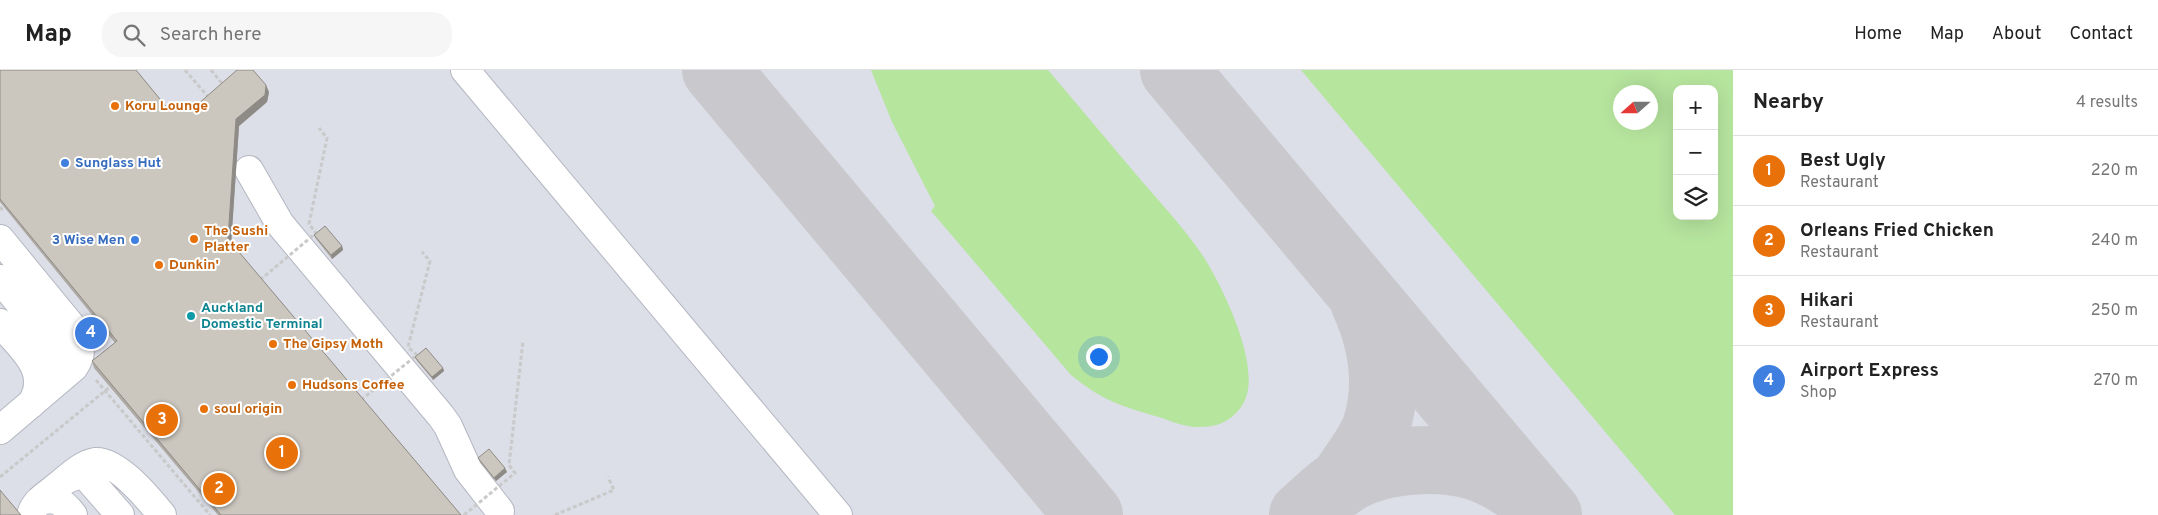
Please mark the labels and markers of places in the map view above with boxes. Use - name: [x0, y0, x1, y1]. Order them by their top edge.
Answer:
- place label: Koru Lounge: [125, 98, 208, 115]
- marker: Koru Lounge: [109, 100, 121, 112]
- place label: Sunglass Hut: [75, 155, 161, 172]
- marker: Sunglass Hut: [59, 157, 71, 169]
- place label: The Sushi Platter: [204, 223, 268, 256]
- place label: 3 Wise Men: [52, 232, 125, 249]
- marker: The Sushi Platter: [188, 233, 200, 245]
- marker: 3 Wise Men: [129, 234, 141, 246]
- place label: Dunkin': [169, 257, 219, 274]
- marker: Dunkin': [153, 259, 165, 271]
- place label: Auckland Domestic Terminal: [201, 300, 323, 333]
- marker: Auckland Domestic Terminal: [185, 310, 197, 322]
- pin: 4: [75, 314, 107, 352]
- place label: The Gipsy Moth: [283, 336, 383, 353]
- marker: The Gipsy Moth: [267, 338, 279, 350]
- place label: Hudsons Coffee: [302, 377, 405, 394]
- marker: Hudsons Coffee: [286, 379, 298, 391]
- pin: 3: [146, 401, 178, 439]
- place label: soul origin: [214, 401, 282, 418]
- marker: soul origin: [198, 403, 210, 415]
- pin: 1: [266, 434, 298, 472]
- pin: 2: [203, 470, 235, 508]

